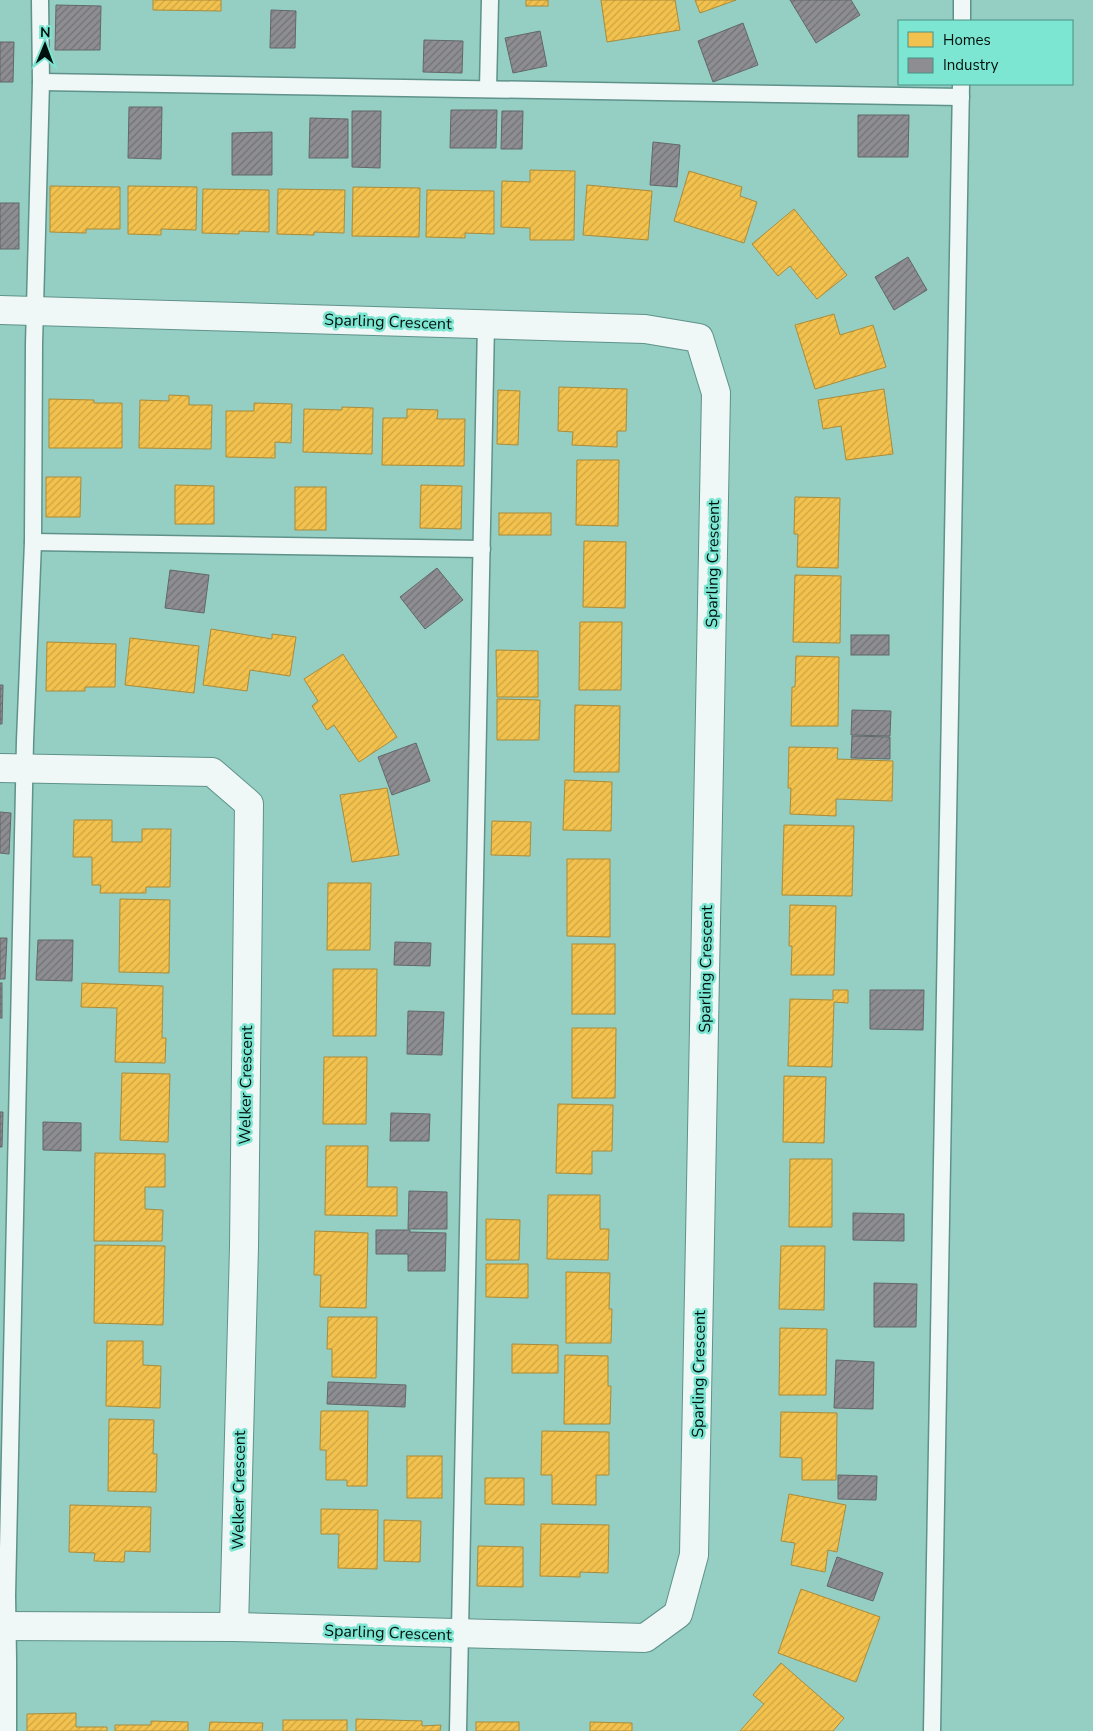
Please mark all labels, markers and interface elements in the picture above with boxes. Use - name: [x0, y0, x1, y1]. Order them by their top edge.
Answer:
- north arrow: [20, 20, 70, 70]
- legend: [898, 20, 1073, 85]
- text: N: [40, 23, 51, 42]
- text: Homes: [943, 30, 991, 50]
- text: Industry: [943, 55, 999, 75]
- street label: Sparling Crescent: [324, 309, 452, 335]
- street label: Sparling Crescent: [701, 500, 725, 628]
- street label: Sparling Crescent: [694, 905, 718, 1033]
- street label: Welker Crescent: [234, 1025, 258, 1145]
- street label: Sparling Crescent: [687, 1310, 711, 1438]
- street label: Welker Crescent: [227, 1430, 251, 1550]
- street label: Sparling Crescent: [324, 1620, 452, 1646]

